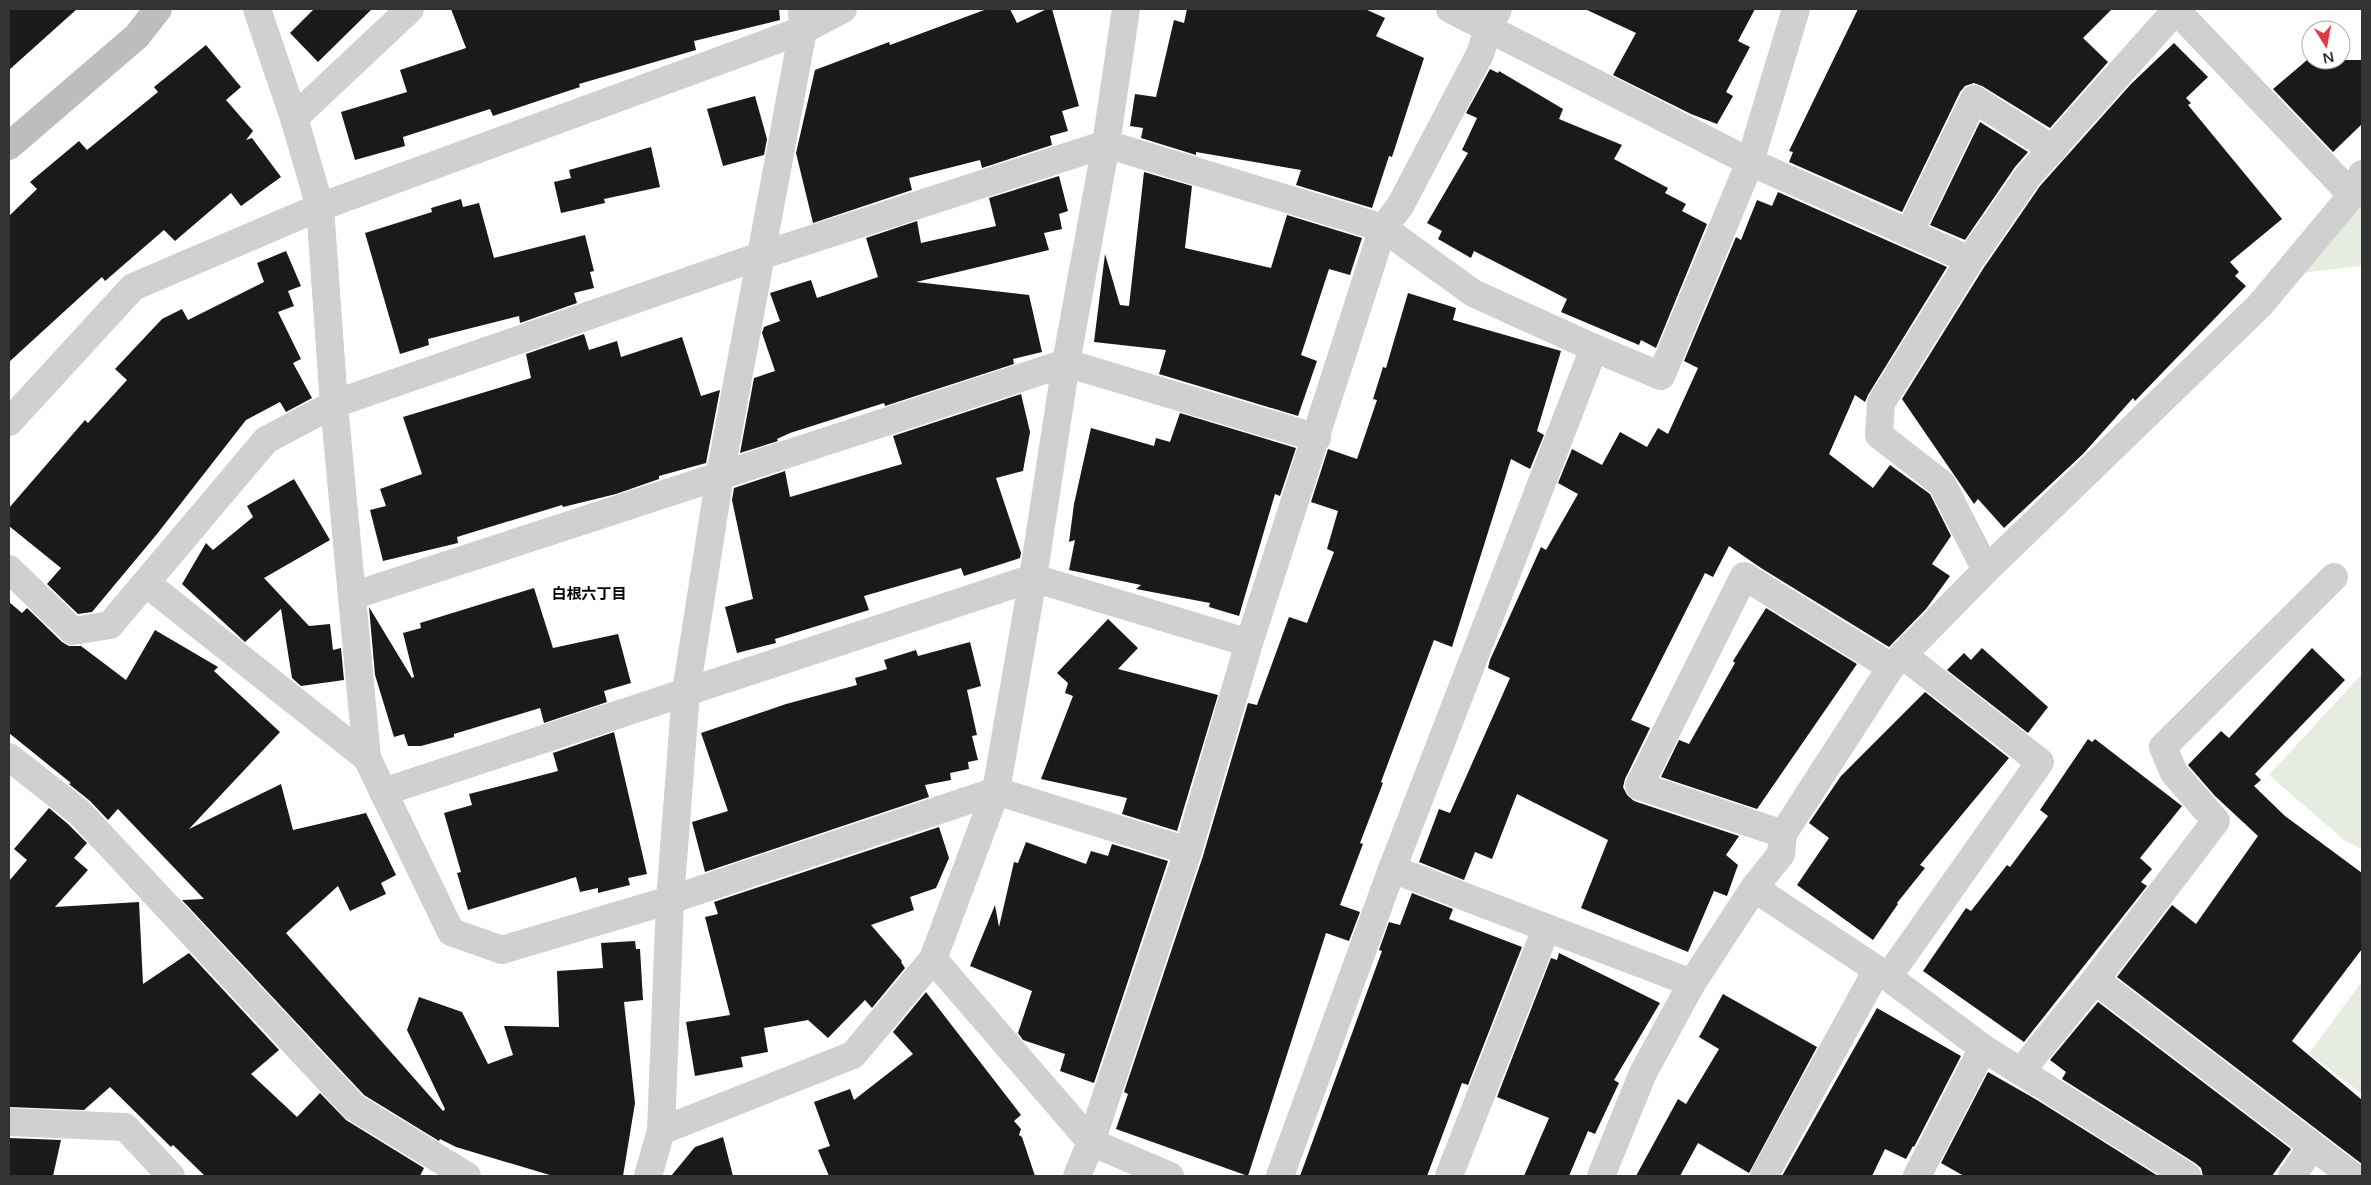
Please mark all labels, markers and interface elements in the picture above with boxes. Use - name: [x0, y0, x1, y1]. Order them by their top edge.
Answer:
- north arrow: [2301, 20, 2351, 70]
- text: N: [2321, 48, 2336, 67]
- district label: 白根六丁目: [551, 585, 627, 603]

